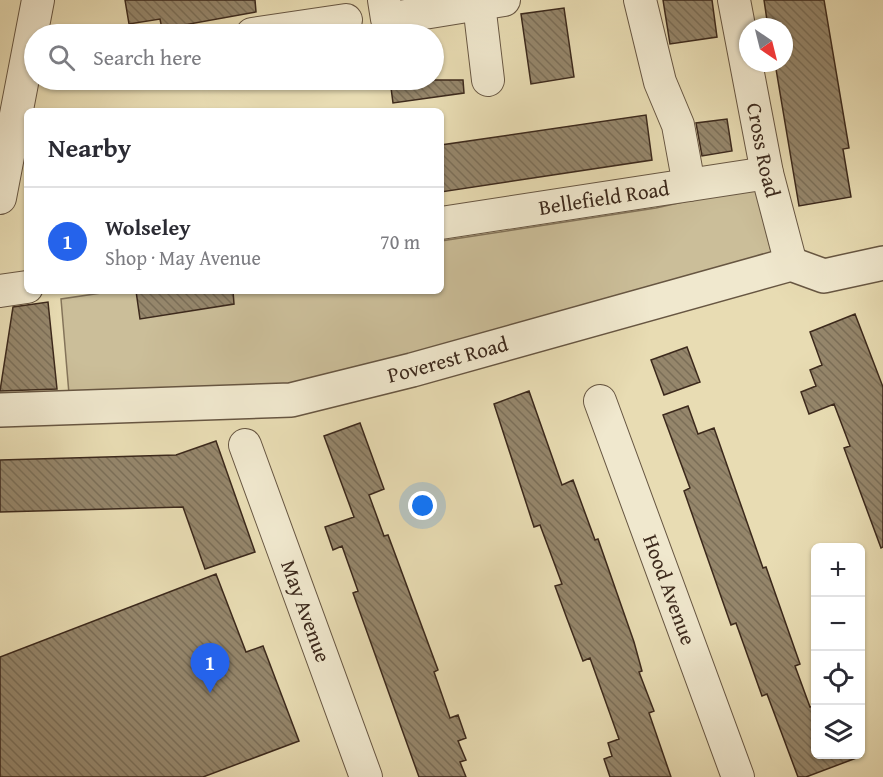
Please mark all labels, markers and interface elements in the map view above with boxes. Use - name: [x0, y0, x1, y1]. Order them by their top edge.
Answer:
- north arrow: [739, 18, 793, 72]
- search box: [24, 24, 444, 90]
- icon: search: [45, 41, 78, 74]
- text: Search here: [93, 41, 202, 73]
- street label: Cross Road: [739, 100, 789, 202]
- text: Nearby: [48, 128, 131, 167]
- street label: Bellefield Road: [537, 172, 672, 223]
- text: Wolseley: [105, 211, 191, 243]
- text: 1: [62, 227, 73, 256]
- text: 70 m: [380, 227, 420, 256]
- text: Shop · May Avenue: [105, 243, 261, 272]
- street label: Poverest Road: [384, 328, 512, 391]
- your location: [408, 491, 437, 520]
- street label: Hood Avenue: [635, 530, 704, 649]
- map controls: [811, 543, 865, 759]
- button: +: [811, 543, 865, 597]
- street label: May Avenue: [273, 556, 339, 667]
- button: −: [811, 597, 865, 651]
- pin: 1: [190, 644, 230, 693]
- button: locate: [811, 651, 865, 705]
- button: layers: [811, 705, 865, 759]

